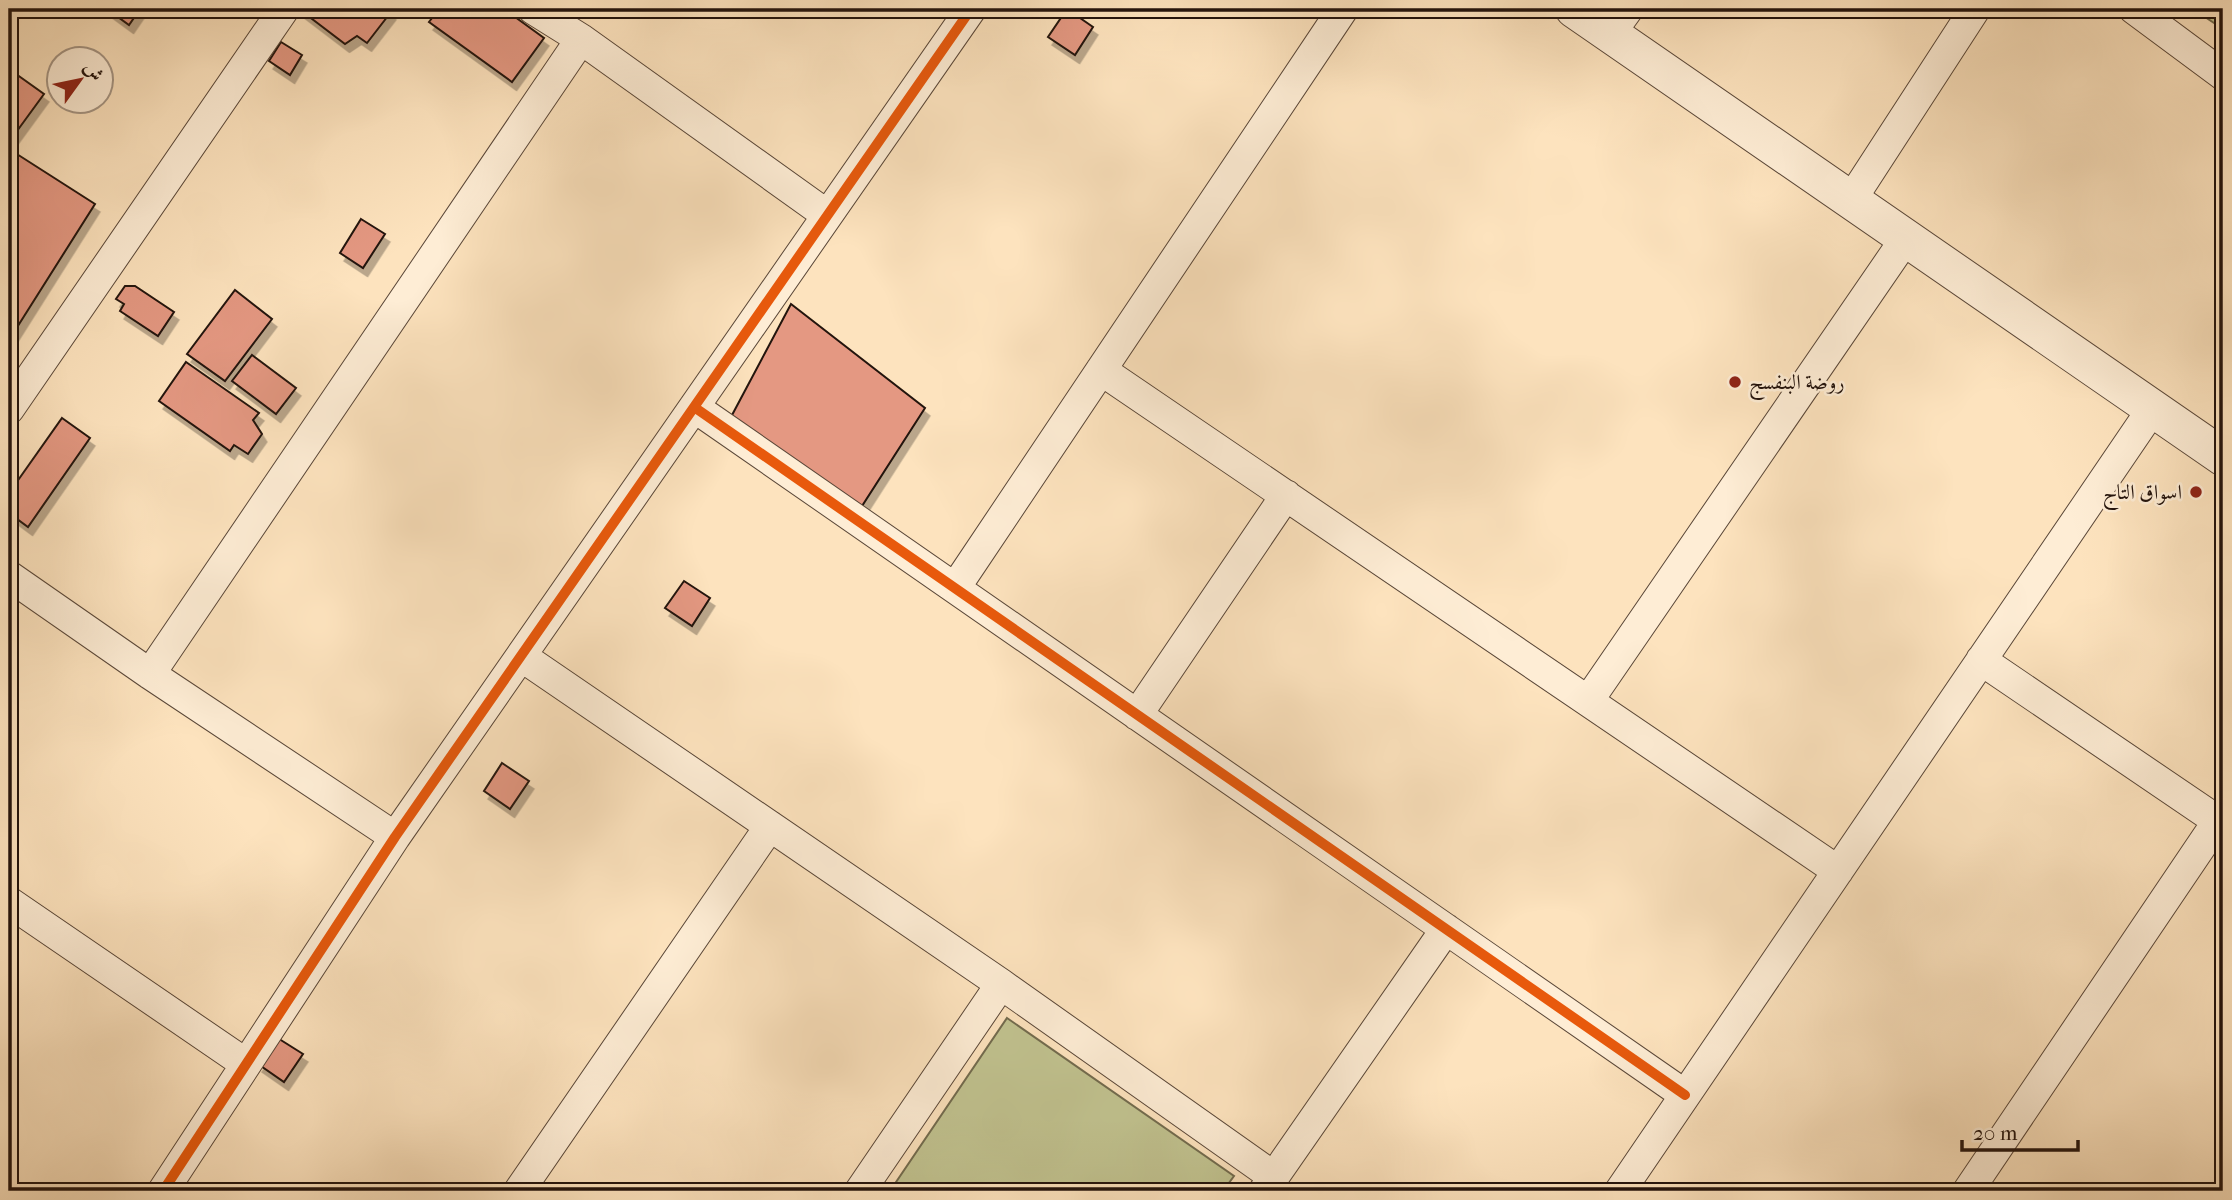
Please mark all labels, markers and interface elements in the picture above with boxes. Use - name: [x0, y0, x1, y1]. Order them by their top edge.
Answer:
- north arrow: [46, 46, 116, 116]
- text: ش: [79, 57, 108, 85]
- place label: روضة البنفسج: [1749, 370, 1845, 401]
- marker: روضة البنفسج: [1727, 374, 1743, 390]
- place label: اسواق التاج: [2103, 480, 2182, 511]
- marker: اسواق التاج: [2188, 484, 2204, 500]
- scale bar: [1962, 1109, 2078, 1153]
- text: 20 m: [1973, 1121, 2018, 1145]

